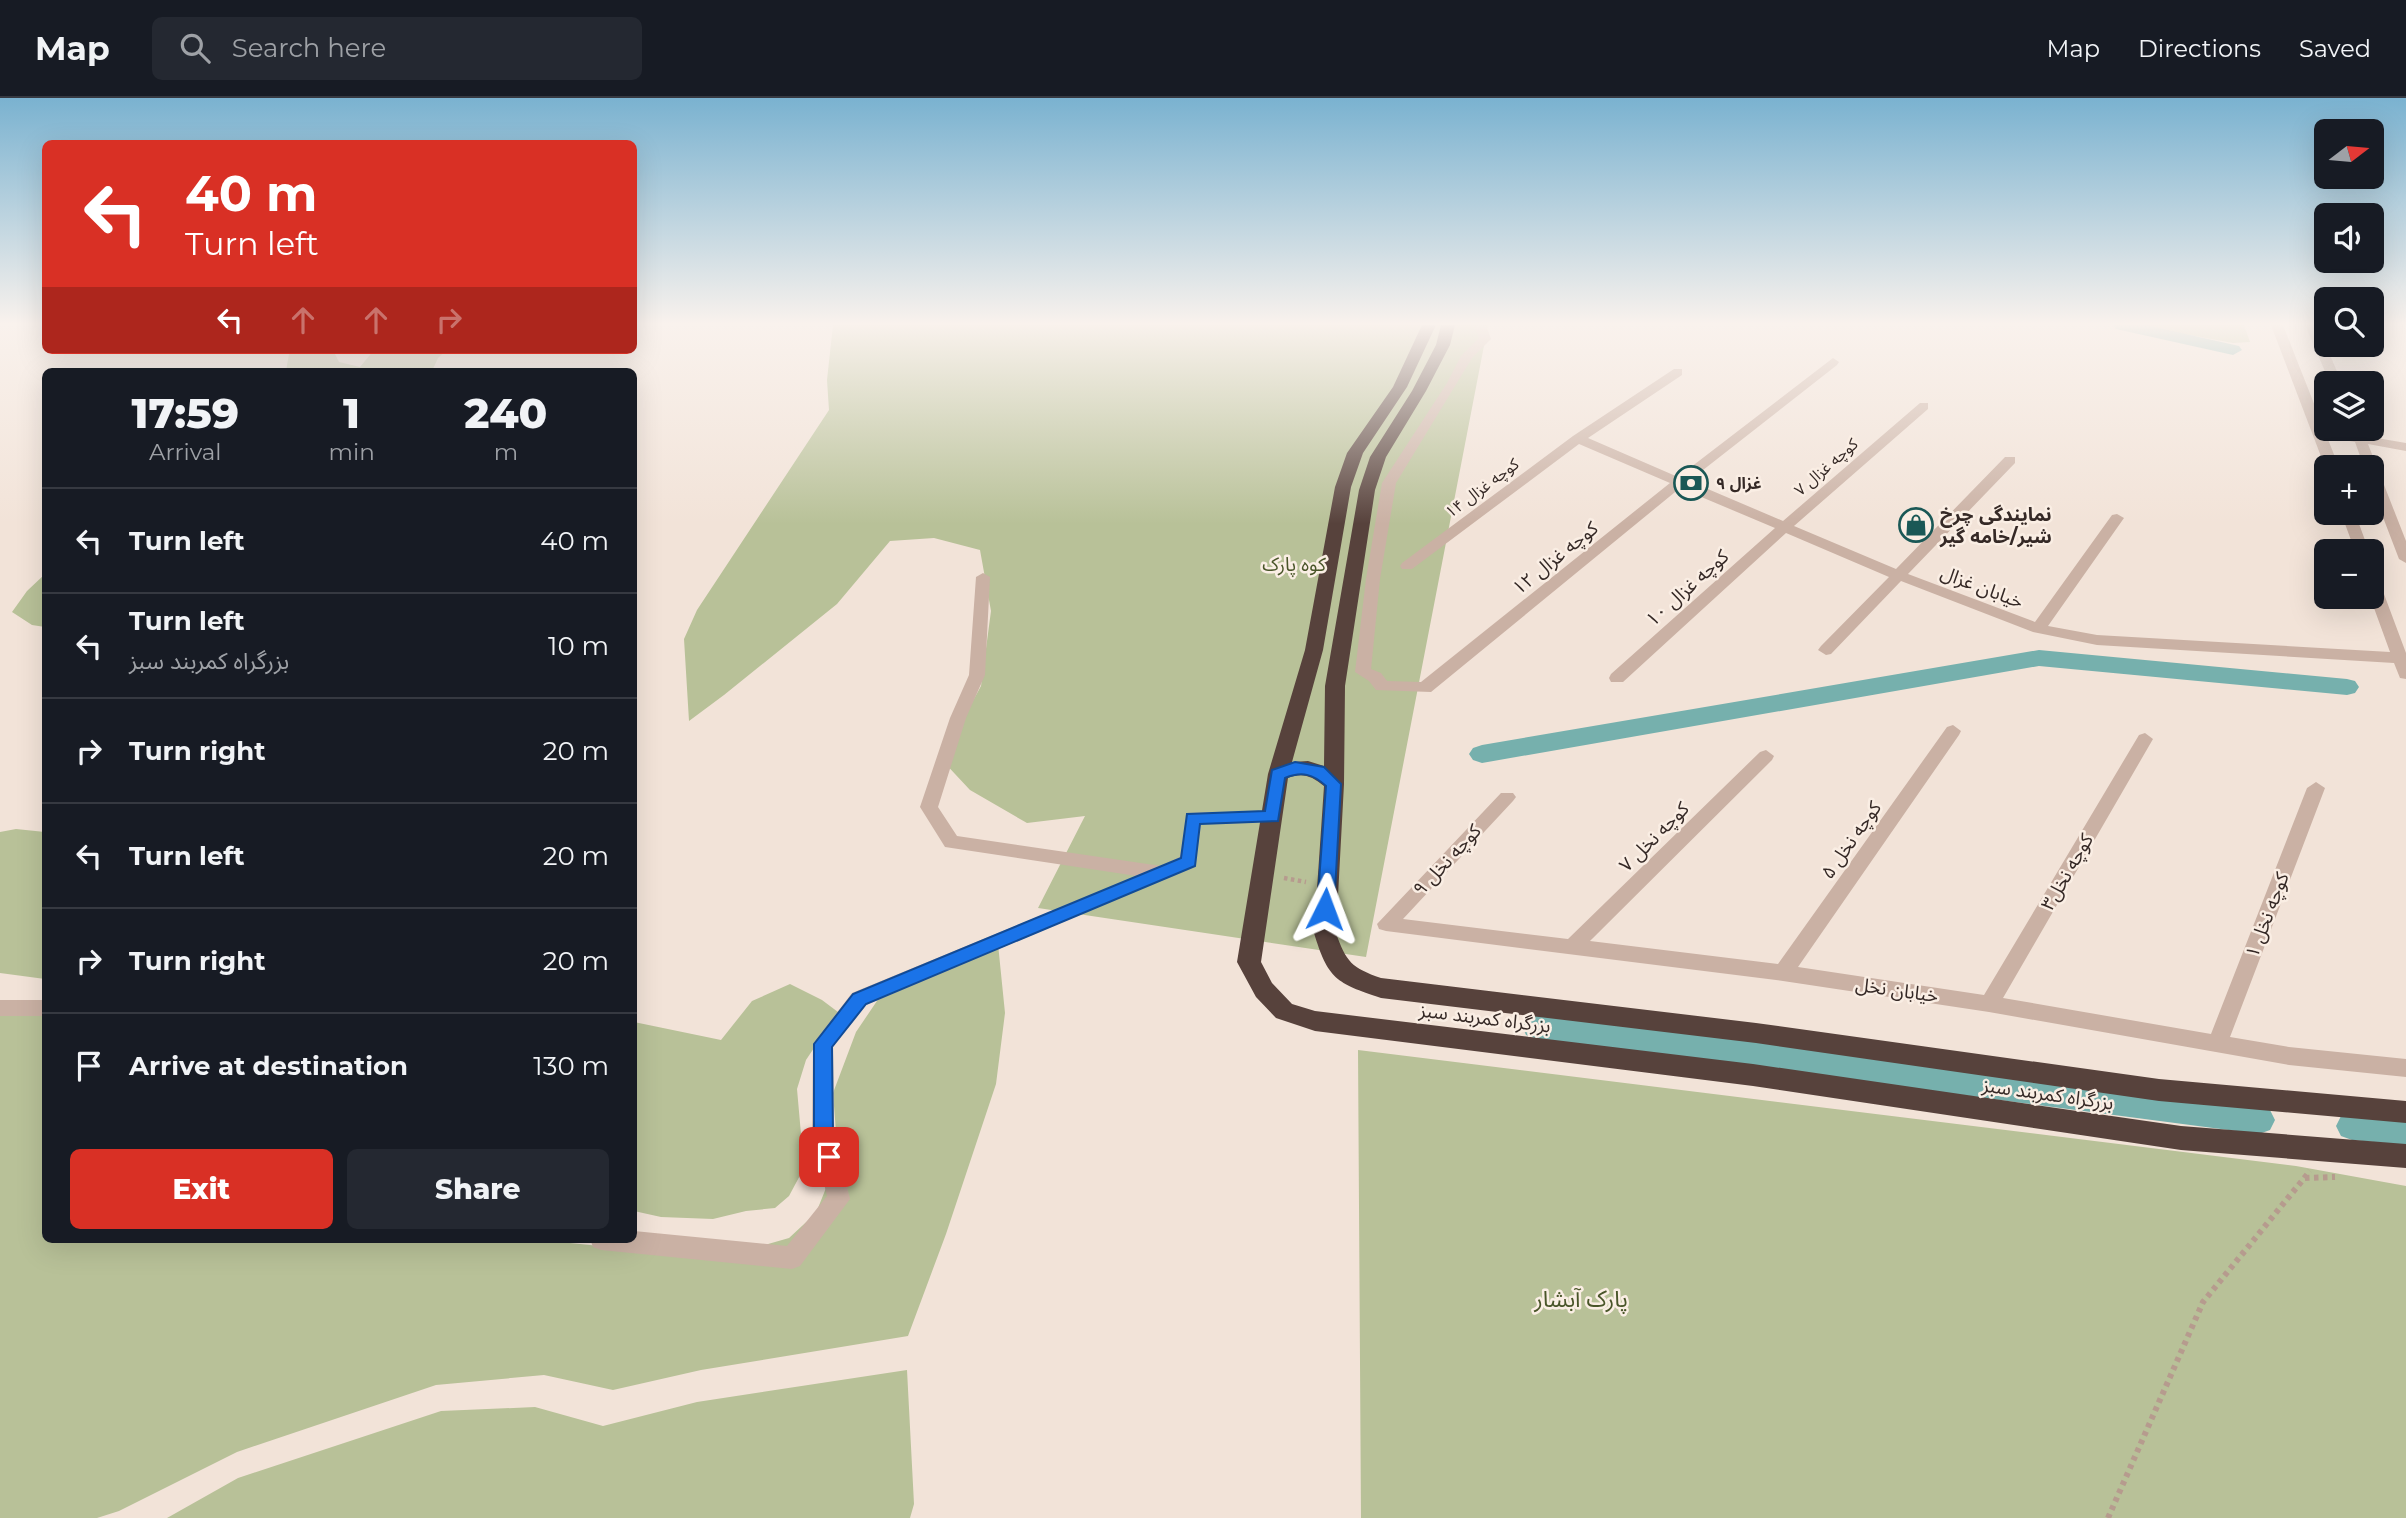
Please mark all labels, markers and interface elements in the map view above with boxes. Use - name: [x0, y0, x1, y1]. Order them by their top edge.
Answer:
- search box: [152, 17, 642, 80]
- text: Map: [35, 28, 110, 68]
- icon: search: [176, 29, 214, 67]
- text: Search here: [232, 32, 386, 64]
- text: Map: [2047, 34, 2100, 63]
- text: Directions: [2138, 34, 2261, 63]
- text: Saved: [2299, 34, 2371, 63]
- north arrow: [2314, 119, 2384, 189]
- map controls: [2314, 119, 2384, 609]
- text: 40 m: [185, 164, 317, 223]
- icon: left: [70, 168, 161, 259]
- button: sound: [2314, 203, 2384, 273]
- text: Turn left: [185, 224, 319, 263]
- button: search: [2314, 287, 2384, 357]
- icon: left: [211, 301, 249, 339]
- icon: ahead: [284, 301, 322, 339]
- icon: ahead: [357, 301, 395, 339]
- icon: right: [430, 301, 468, 339]
- button: layers: [2314, 371, 2384, 441]
- text: 17:59: [132, 387, 239, 439]
- text: 1: [343, 387, 360, 439]
- text: 240: [464, 387, 547, 439]
- street label: کوچه غزال ۷: [1790, 434, 1863, 500]
- text: Arrival: [149, 438, 222, 466]
- text: min: [329, 438, 375, 466]
- text: m: [494, 438, 518, 466]
- street label: کوچه غزال ۱۴: [1442, 454, 1523, 523]
- button: +: [2314, 455, 2384, 525]
- bank icon: غزال ۹: [1672, 464, 1710, 502]
- place label: غزال ۹: [1716, 474, 1762, 493]
- place label: نمایندگی چرخ شیر/خامه گیر: [1939, 503, 2052, 548]
- shop icon: نمایندگی چرخ شیر/خامه گیر: [1897, 506, 1935, 544]
- street label: کوچه غزال ۱۲: [1508, 516, 1604, 600]
- icon: left: [70, 522, 108, 560]
- text: Turn left: [129, 525, 245, 557]
- text: 40 m: [540, 525, 609, 557]
- button: −: [2314, 539, 2384, 609]
- street label: کوچه غزال ۱۰: [1641, 544, 1735, 632]
- park label: کوه پارک: [1262, 553, 1327, 577]
- street label: خیابان غزال: [1937, 561, 2027, 613]
- text: Turn left: [129, 605, 245, 637]
- icon: left: [70, 627, 108, 665]
- text: 10 m: [548, 630, 609, 662]
- text: بزرگراه کمربند سبز: [129, 647, 289, 675]
- icon: right: [70, 732, 108, 770]
- text: Turn right: [129, 735, 265, 767]
- text: 20 m: [543, 735, 609, 767]
- street label: کوچه نخل ۵: [1816, 796, 1888, 884]
- street label: کوچه نخل ۷: [1614, 797, 1695, 877]
- street label: کوچه نخل ۹: [1408, 819, 1487, 901]
- street label: کوچه نخل۳: [2036, 829, 2099, 915]
- icon: left: [70, 837, 108, 875]
- text: Turn left: [129, 840, 245, 872]
- text: 20 m: [543, 840, 609, 872]
- street label: کوچه نخل ۱: [2240, 868, 2295, 961]
- position arrow: [1288, 872, 1362, 946]
- icon: right: [70, 942, 108, 980]
- text: Turn right: [129, 945, 265, 977]
- text: 20 m: [543, 945, 609, 977]
- street label: خیابان نخل: [1854, 973, 1940, 1007]
- street label: بزرگراه کمربند سبز: [1417, 998, 1552, 1037]
- icon: arrive: [70, 1047, 108, 1085]
- text: Arrive at destination: [129, 1050, 408, 1082]
- text: 130 m: [533, 1050, 609, 1082]
- street label: بزرگراه کمربند سبز: [1980, 1073, 2115, 1115]
- pin: [799, 1127, 859, 1187]
- icon: arrive: [810, 1138, 848, 1176]
- button: Exit: [70, 1149, 333, 1229]
- button: Share: [347, 1149, 609, 1229]
- park label: پارک آبشار: [1533, 1285, 1628, 1314]

